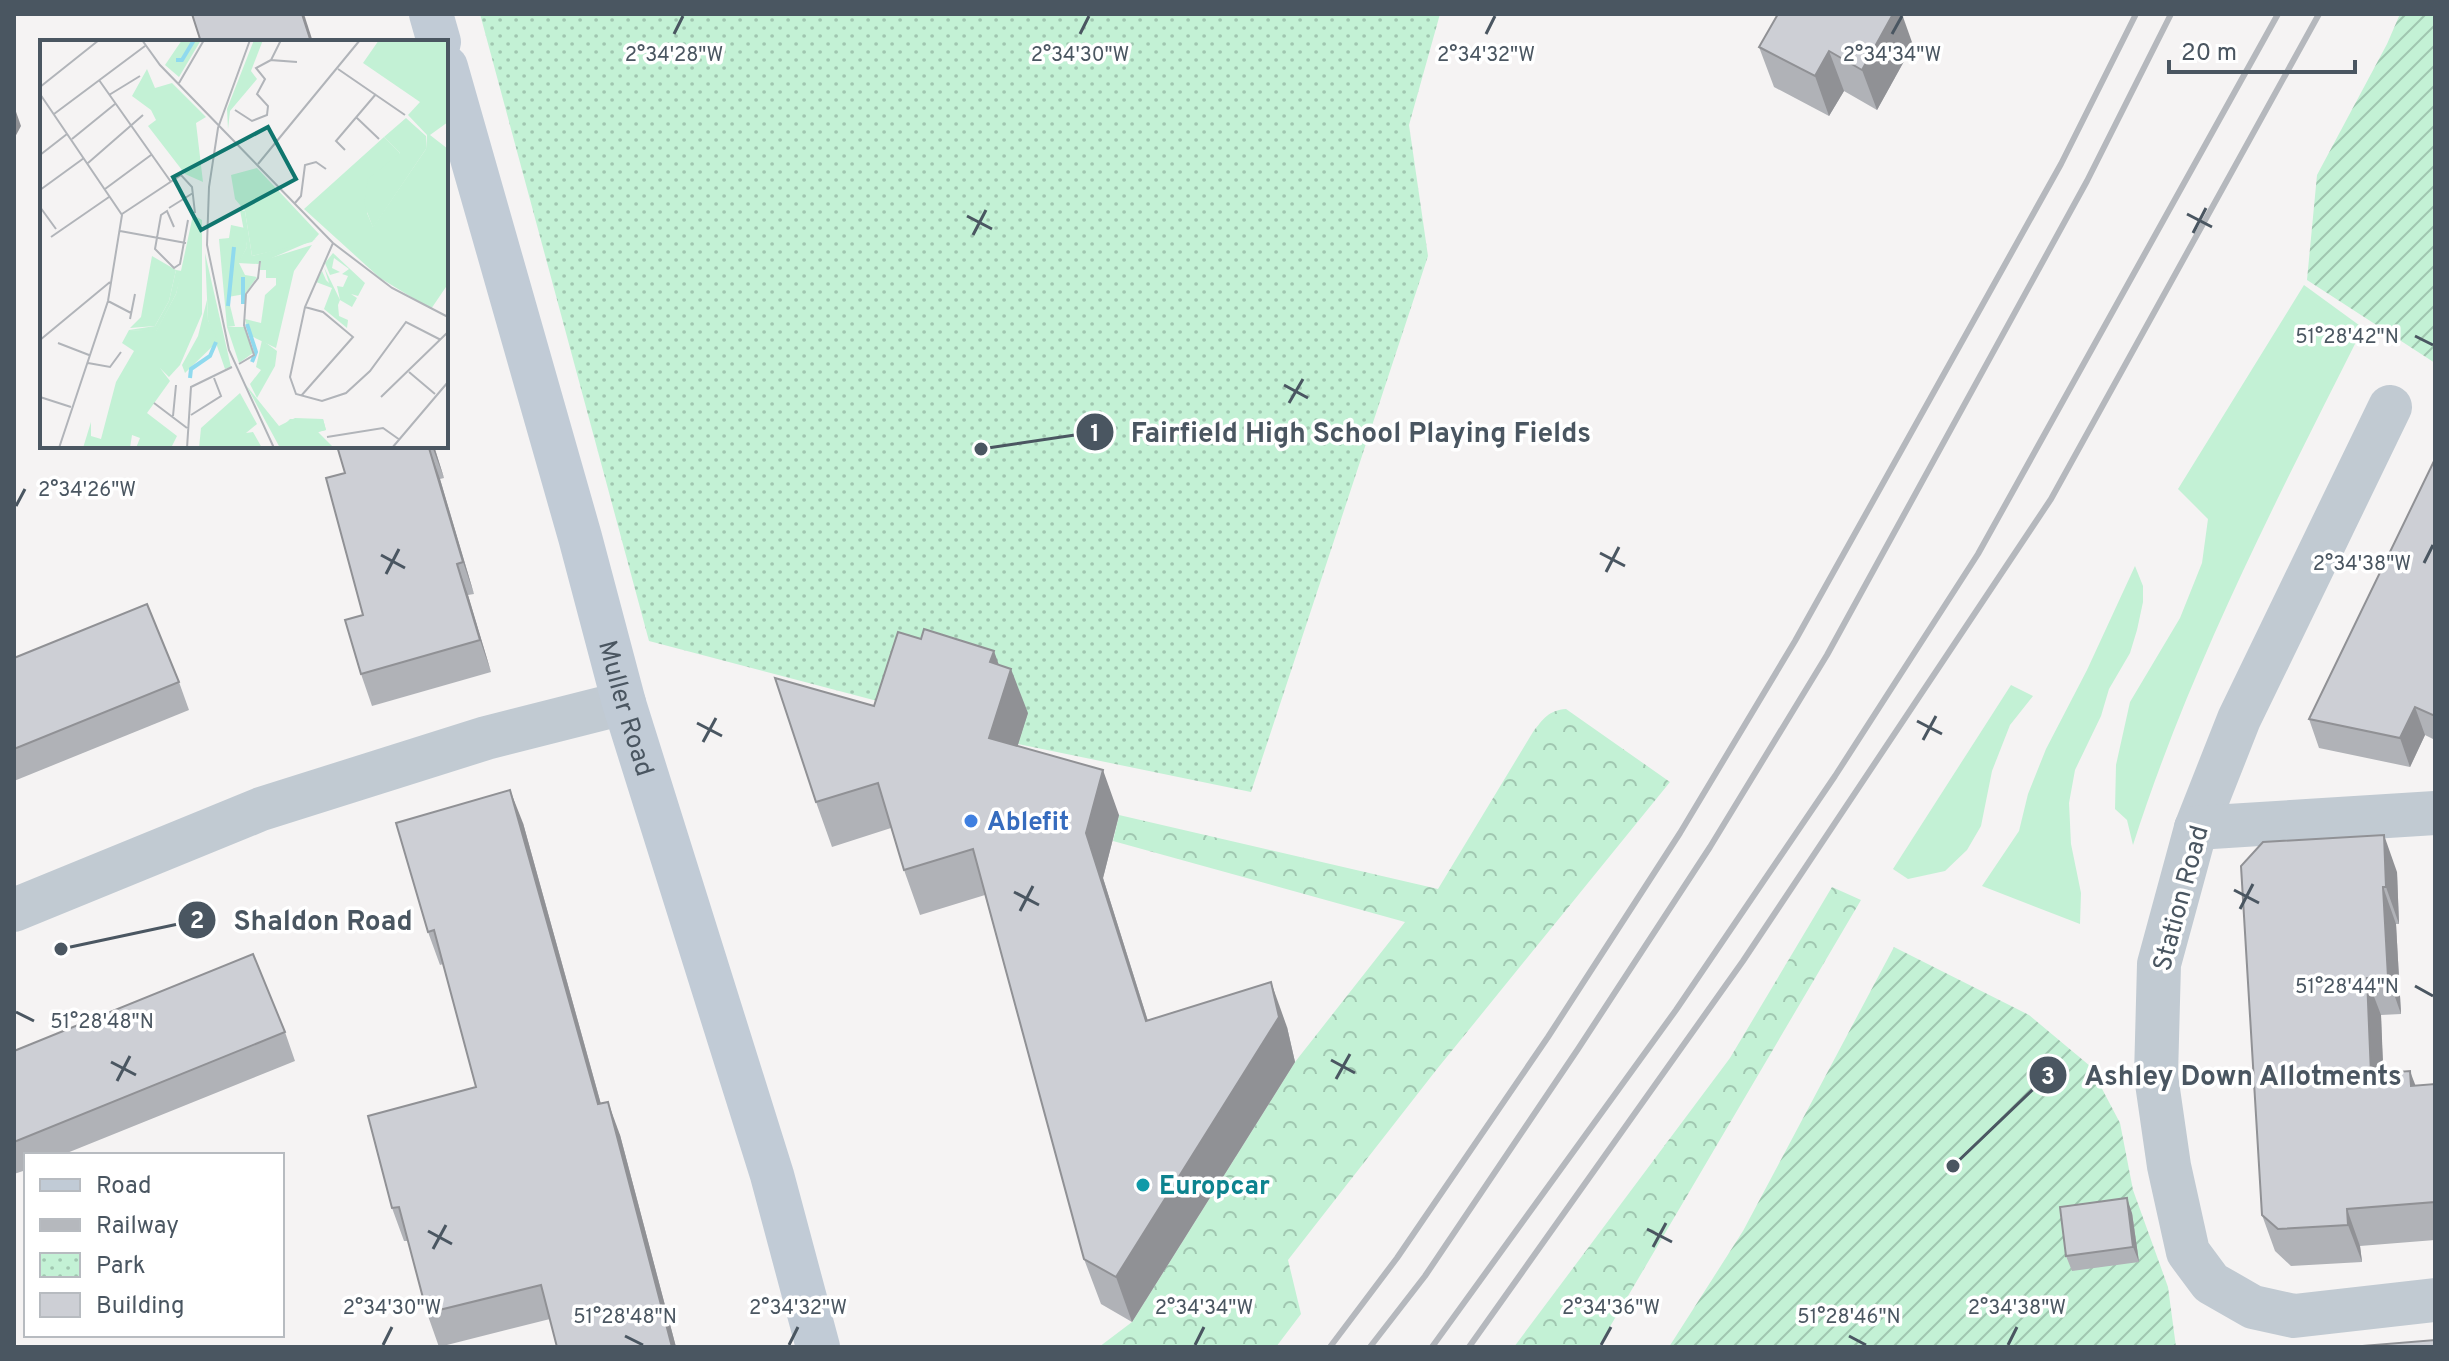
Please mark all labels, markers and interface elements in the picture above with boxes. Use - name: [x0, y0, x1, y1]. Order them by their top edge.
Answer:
- scale bar: [2169, 24, 2355, 74]
- text: 20 m: [2181, 39, 2237, 69]
- inset map: [40, 40, 448, 448]
- text: 2°34'28"W: [625, 43, 723, 69]
- text: 2°34'30"W: [1031, 43, 1129, 69]
- text: 2°34'32"W: [1437, 43, 1535, 69]
- text: 2°34'34"W: [1843, 43, 1941, 69]
- text: 51°28'42"N: [2295, 325, 2399, 351]
- callout: Fairfield High School Playing Fields: [1075, 406, 1608, 458]
- text: Fairfield High School Playing Fields: [1131, 417, 1591, 453]
- text: 1: [1090, 420, 1100, 450]
- text: 2°34'26"W: [38, 478, 136, 504]
- text: 2°34'38"W: [2313, 552, 2411, 578]
- street label: Muller Road: [589, 637, 660, 781]
- place label: Ablefit: [987, 807, 1069, 840]
- marker: Ablefit: [962, 812, 980, 830]
- street label: Station Road: [2147, 822, 2218, 975]
- callout: Shaldon Road: [177, 894, 428, 946]
- text: Shaldon Road: [233, 905, 413, 941]
- text: 2: [190, 907, 204, 937]
- text: 51°28'44"N: [2295, 975, 2399, 1001]
- text: 51°28'48"N: [50, 1010, 154, 1036]
- callout: Ashley Down Allotments: [2028, 1049, 2419, 1101]
- text: Ashley Down Allotments: [2084, 1060, 2402, 1096]
- text: 3: [2041, 1063, 2055, 1093]
- legend: [24, 1153, 284, 1337]
- place label: Europcar: [1159, 1171, 1270, 1204]
- text: Road: [96, 1172, 152, 1202]
- marker: Europcar: [1134, 1176, 1152, 1194]
- text: Railway: [96, 1212, 179, 1242]
- text: Park: [96, 1252, 146, 1282]
- text: Building: [96, 1292, 185, 1322]
- text: 2°34'30"W: [343, 1296, 441, 1322]
- text: 2°34'32"W: [749, 1296, 847, 1322]
- text: 2°34'34"W: [1155, 1296, 1253, 1322]
- text: 2°34'36"W: [1562, 1296, 1660, 1322]
- text: 2°34'38"W: [1968, 1296, 2066, 1322]
- text: 51°28'48"N: [573, 1305, 677, 1331]
- text: 51°28'46"N: [1797, 1305, 1901, 1331]

